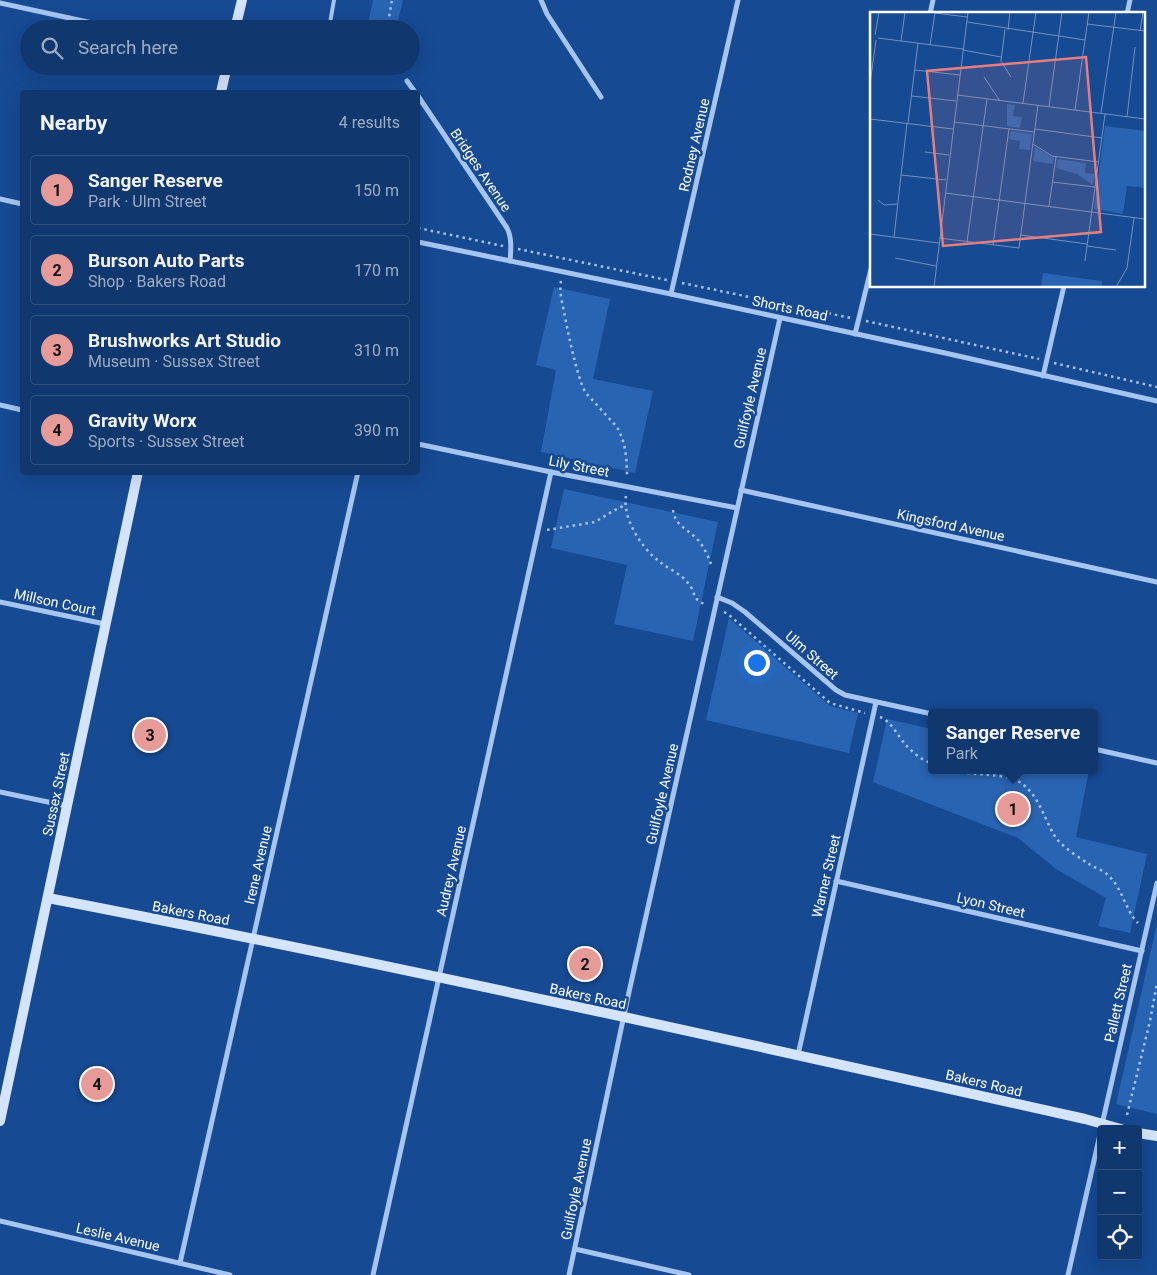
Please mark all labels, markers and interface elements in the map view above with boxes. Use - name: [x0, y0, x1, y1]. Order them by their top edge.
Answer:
- inset map: [870, 12, 1144, 288]
- search box: [20, 20, 420, 75]
- icon: search: [38, 34, 66, 62]
- text: Search here: [78, 36, 178, 59]
- street label: Rodney Avenue: [675, 97, 713, 193]
- text: Nearby: [40, 111, 107, 135]
- text: 4 results: [339, 113, 400, 132]
- street label: Bridges Avenue: [447, 126, 515, 214]
- text: Sanger Reserve: [88, 169, 223, 192]
- text: 1: [52, 181, 62, 200]
- text: 150 m: [354, 181, 399, 200]
- text: Park · Ulm Street: [88, 192, 207, 211]
- text: Burson Auto Parts: [88, 249, 244, 272]
- text: 2: [52, 261, 62, 280]
- text: 170 m: [354, 261, 399, 280]
- text: Shop · Bakers Road: [88, 272, 226, 291]
- street label: Shorts Road: [751, 292, 829, 324]
- text: Brushworks Art Studio: [88, 329, 281, 352]
- text: 3: [52, 341, 62, 360]
- text: 310 m: [354, 341, 399, 360]
- street label: Guilfoyle Avenue: [731, 346, 769, 450]
- text: Museum · Sussex Street: [88, 352, 260, 371]
- text: Gravity Worx: [88, 409, 197, 432]
- text: 4: [52, 421, 62, 440]
- text: 390 m: [354, 421, 399, 440]
- text: Sports · Sussex Street: [88, 432, 244, 451]
- street label: Lily Street: [547, 452, 611, 480]
- street label: Kingsford Avenue: [896, 506, 1006, 544]
- street label: Millson Court: [13, 586, 98, 619]
- street label: Ulm Street: [782, 628, 842, 683]
- your location: [744, 650, 770, 676]
- popup: [928, 709, 1098, 774]
- pin: 3: [134, 716, 166, 754]
- text: Sanger Reserve: [946, 721, 1080, 744]
- street label: Guilfoyle Avenue: [643, 742, 681, 846]
- text: Park: [946, 744, 978, 763]
- street label: Sussex Street: [39, 750, 73, 837]
- pin: 1: [997, 790, 1029, 828]
- street label: Irene Avenue: [241, 824, 275, 906]
- street label: Audrey Avenue: [433, 824, 469, 918]
- street label: Warner Street: [809, 832, 843, 919]
- street label: Lyon Street: [955, 889, 1027, 921]
- street label: Bakers Road: [151, 898, 231, 928]
- pin: 2: [569, 945, 601, 983]
- street label: Pallett Street: [1101, 962, 1135, 1044]
- street label: Bakers Road: [548, 980, 628, 1012]
- pin: 4: [81, 1065, 113, 1103]
- street label: Bakers Road: [944, 1066, 1024, 1100]
- map controls: [1097, 1125, 1142, 1260]
- button: +: [1097, 1125, 1142, 1170]
- street label: Guilfoyle Avenue: [557, 1137, 595, 1241]
- button: −: [1097, 1170, 1142, 1215]
- button: locate: [1097, 1215, 1142, 1260]
- street label: Leslie Avenue: [74, 1220, 162, 1254]

